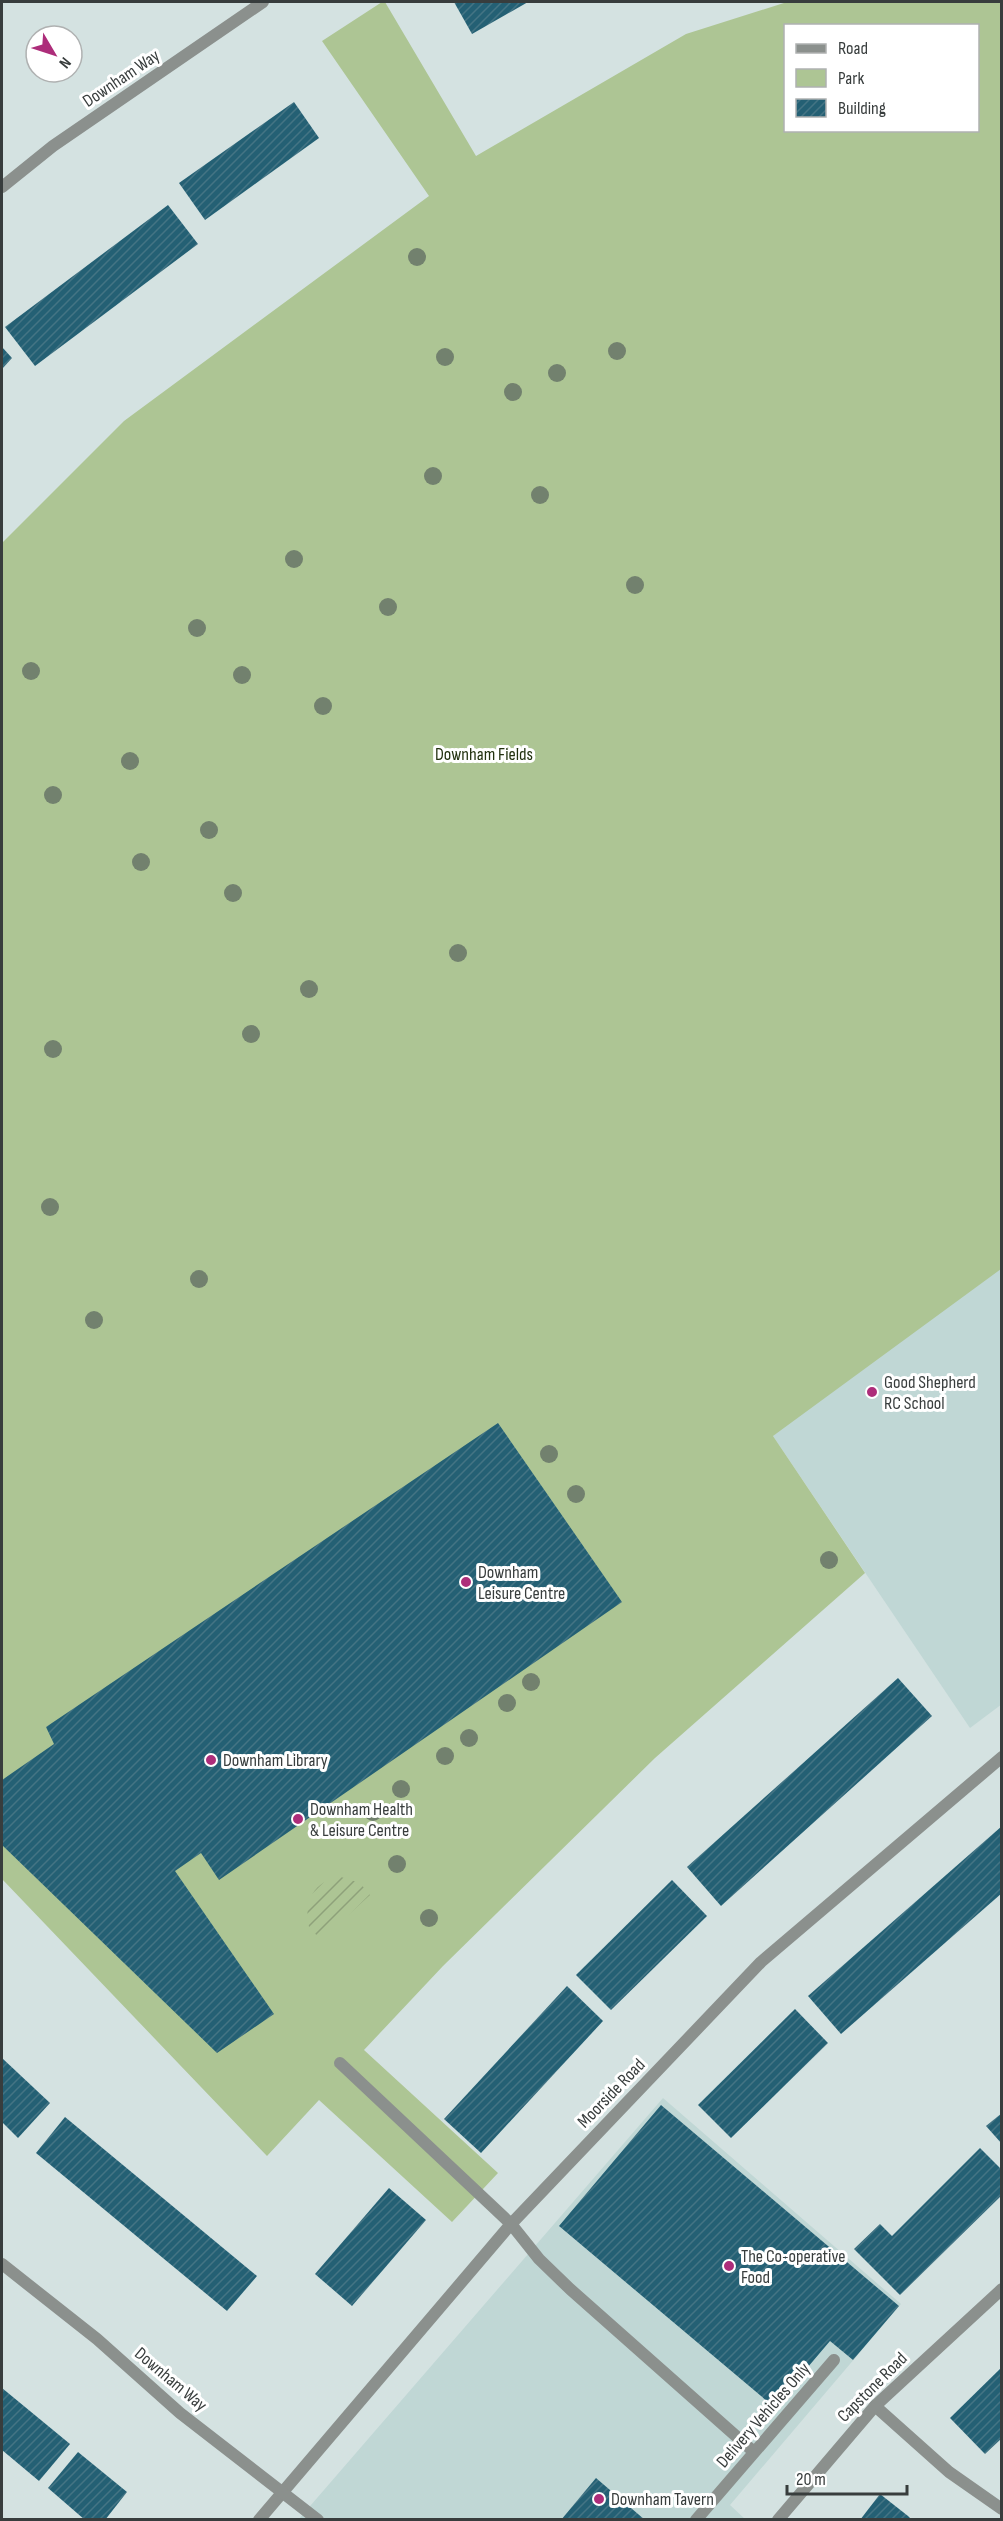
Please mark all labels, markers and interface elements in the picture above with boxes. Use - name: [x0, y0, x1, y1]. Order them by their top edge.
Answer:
- north arrow: [24, 24, 84, 84]
- legend: [784, 24, 979, 132]
- text: Road: [838, 38, 868, 59]
- street label: Downham Way: [79, 45, 164, 112]
- text: N: [54, 53, 75, 72]
- text: Park: [838, 68, 864, 89]
- text: Building: [838, 98, 886, 119]
- park label: Downham Fields: [435, 744, 533, 765]
- place label: Good Shepherd RC School: [884, 1372, 976, 1414]
- marker: Good Shepherd RC School: [865, 1385, 879, 1399]
- place label: Downham Leisure Centre: [478, 1562, 565, 1604]
- marker: Downham Leisure Centre: [459, 1575, 473, 1589]
- place label: Downham Library: [223, 1750, 328, 1771]
- marker: Downham Library: [204, 1753, 218, 1767]
- place label: Downham Health & Leisure Centre: [310, 1799, 413, 1841]
- marker: Downham Health & Leisure Centre: [291, 1812, 305, 1826]
- street label: Moorside Road: [573, 2054, 649, 2132]
- place label: The Co-operative Food: [741, 2246, 845, 2288]
- marker: The Co-operative Food: [722, 2259, 736, 2273]
- street label: Downham Way: [130, 2343, 211, 2416]
- street label: Capstone Road: [833, 2348, 912, 2427]
- street label: Delivery Vehicles Only: [712, 2359, 815, 2472]
- scale bar: [787, 2458, 907, 2496]
- text: 20 m: [796, 2469, 826, 2490]
- place label: Downham Tavern: [611, 2489, 714, 2510]
- marker: Downham Tavern: [592, 2492, 606, 2506]

